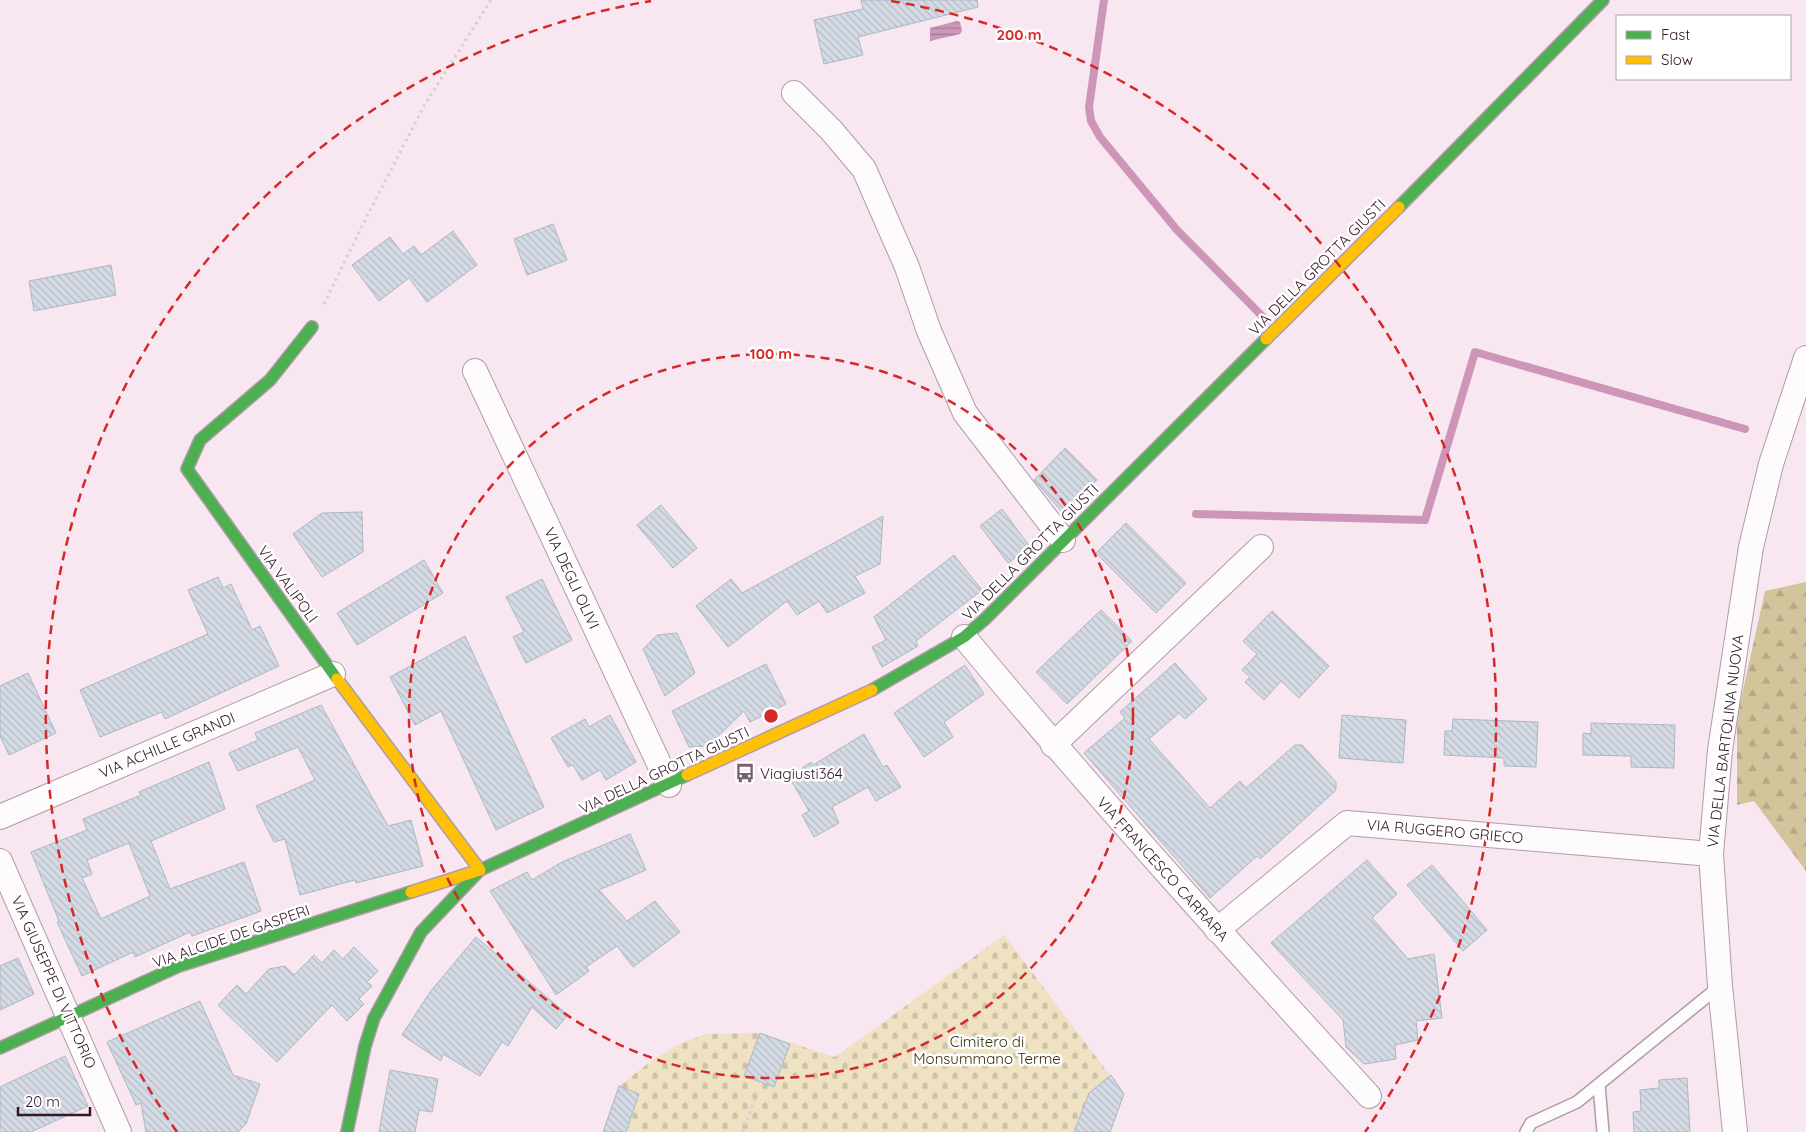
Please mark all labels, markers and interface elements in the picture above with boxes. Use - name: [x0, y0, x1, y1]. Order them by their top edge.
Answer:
- legend: [1616, 15, 1791, 80]
- text: 200 m: [997, 25, 1042, 44]
- text: Fast: [1661, 25, 1690, 44]
- text: Slow: [1661, 50, 1693, 69]
- street label: VIA DELLA GROTTA GIUSTI: [1245, 195, 1389, 339]
- text: 100 m: [750, 344, 792, 363]
- street label: VIA DELLA GROTTA GIUSTI: [958, 480, 1102, 624]
- street label: VIA DEGLI OLIVI: [540, 524, 604, 632]
- street label: VIA VALIPOLI: [254, 542, 322, 626]
- street label: VIA DELLA BARTOLINA NUOVA: [1702, 633, 1748, 849]
- centre of rings: [762, 707, 780, 725]
- street label: VIA ACHILLE GRANDI: [96, 708, 238, 782]
- street label: VIA DELLA GROTTA GIUSTI: [576, 722, 752, 818]
- bus stop icon: Viagiusti364: [734, 762, 756, 784]
- place label: Viagiusti364: [760, 764, 843, 783]
- street label: VIA FRANCESCO CARRARA: [1093, 793, 1233, 945]
- street label: VIA RUGGERO GRIECO: [1366, 815, 1524, 847]
- street label: VIA GIUSEPPE DI VITTORIO: [7, 893, 101, 1071]
- street label: VIA ALCIDE DE GASPERI: [150, 900, 312, 972]
- park label: Cimitero di Monsummano Terme: [913, 1032, 1061, 1068]
- scale bar: [18, 1084, 90, 1116]
- text: 20 m: [25, 1092, 60, 1111]

